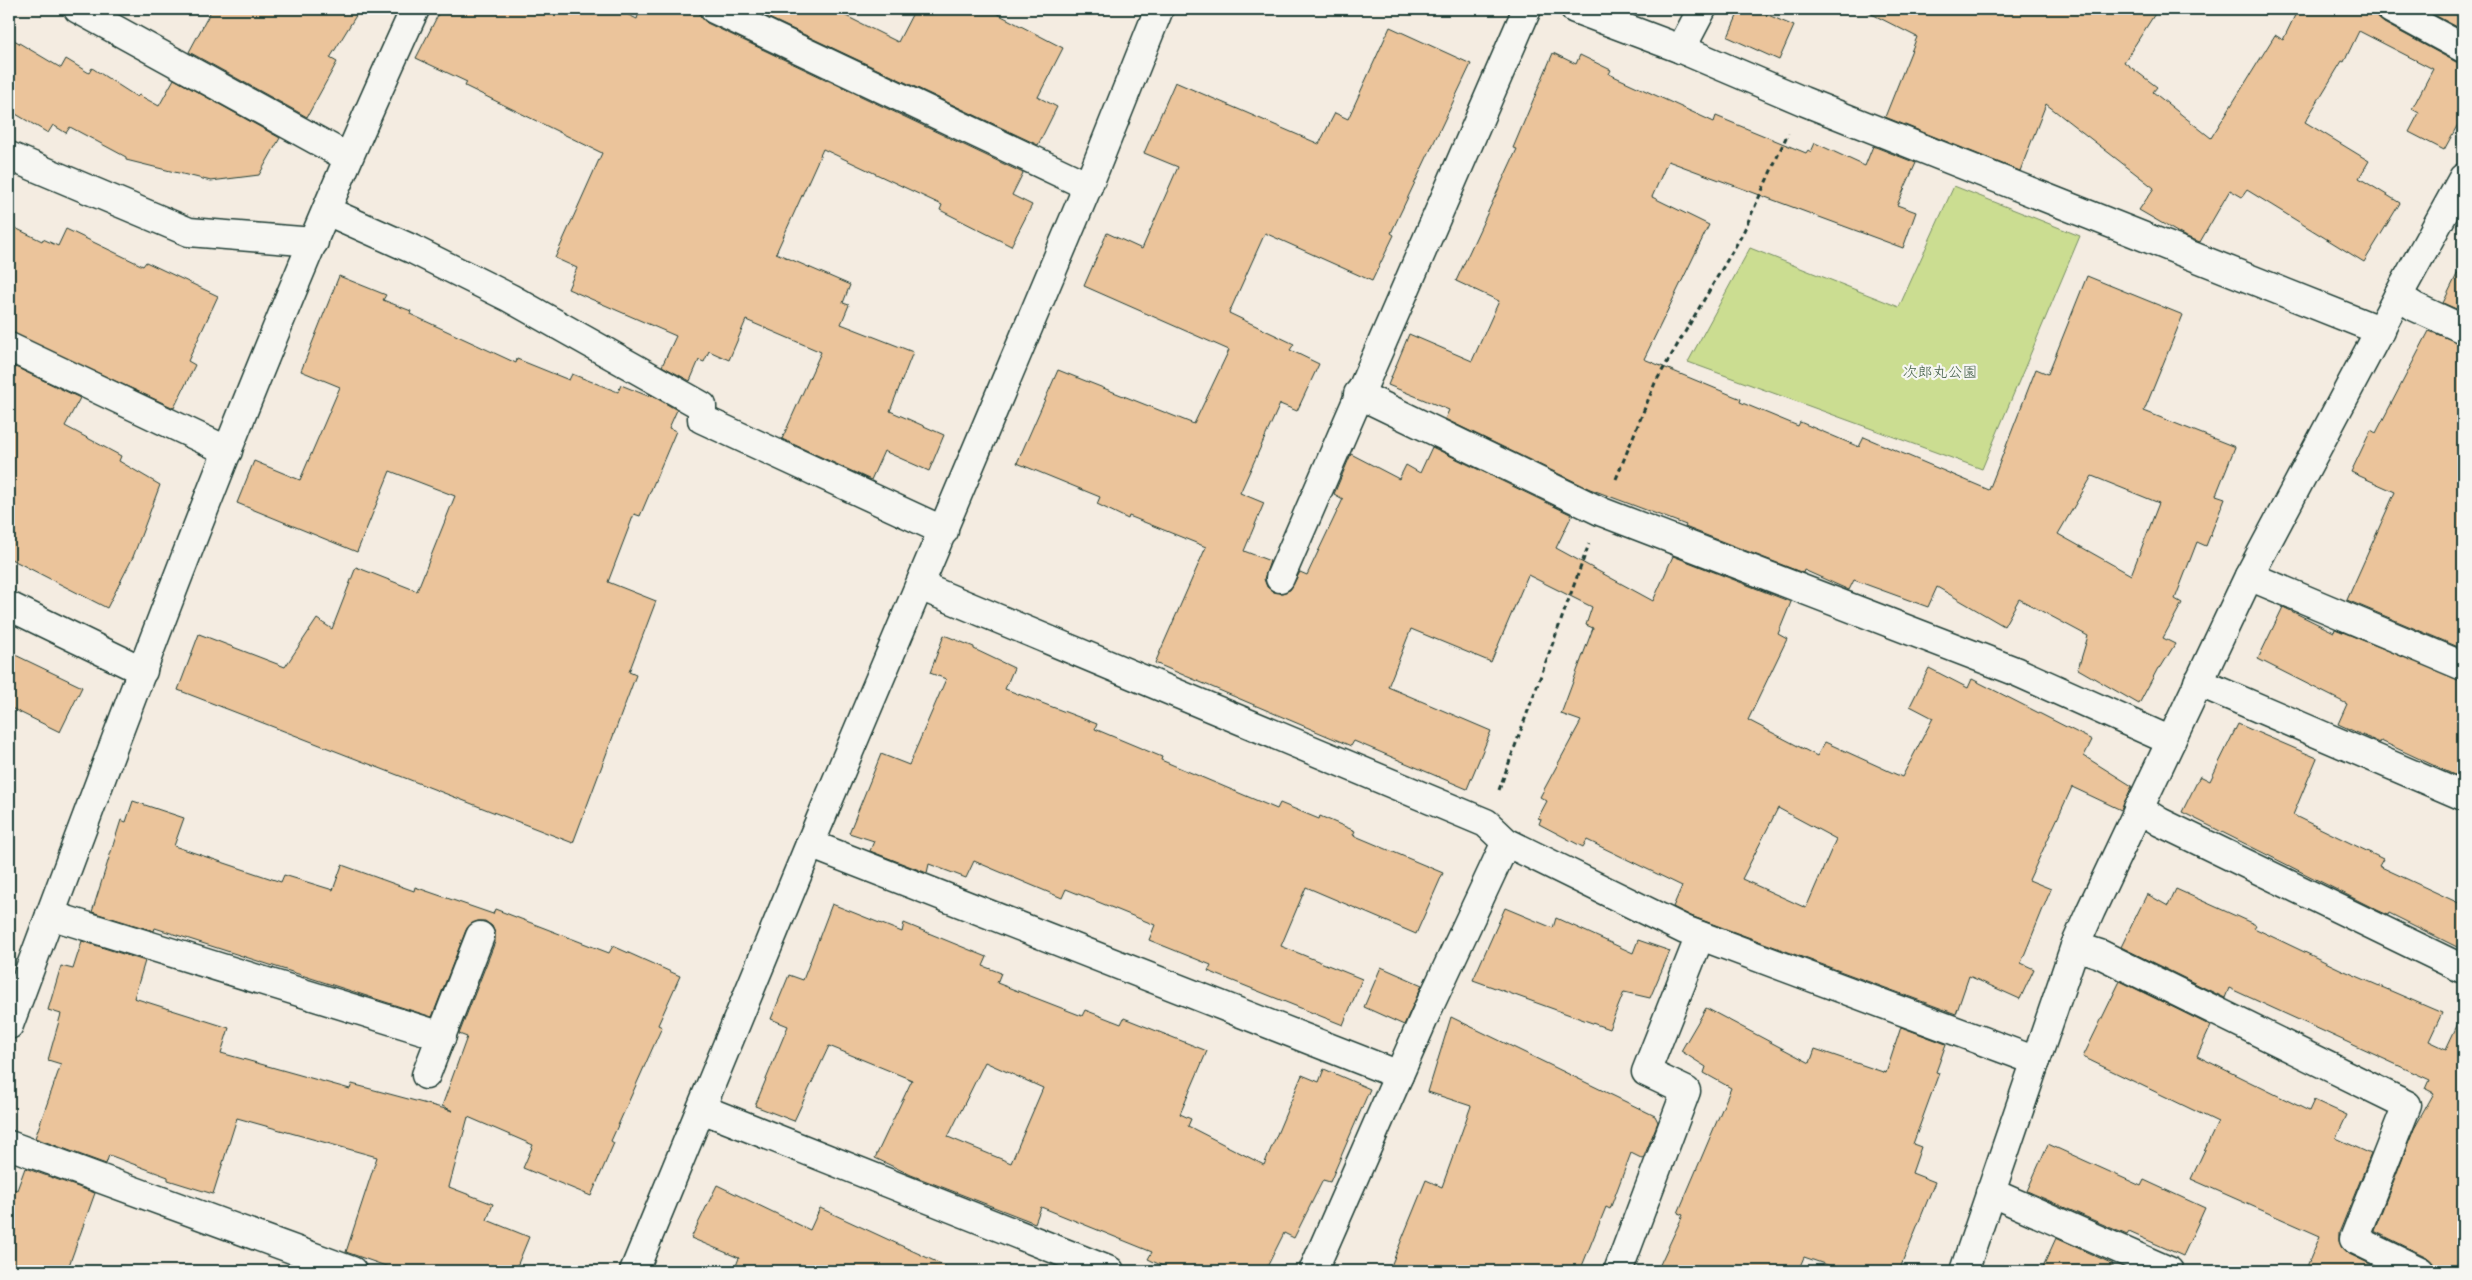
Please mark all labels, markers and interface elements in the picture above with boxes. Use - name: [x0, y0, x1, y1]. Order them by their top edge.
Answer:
- park label: 次郎丸公園: [1902, 363, 1978, 381]

